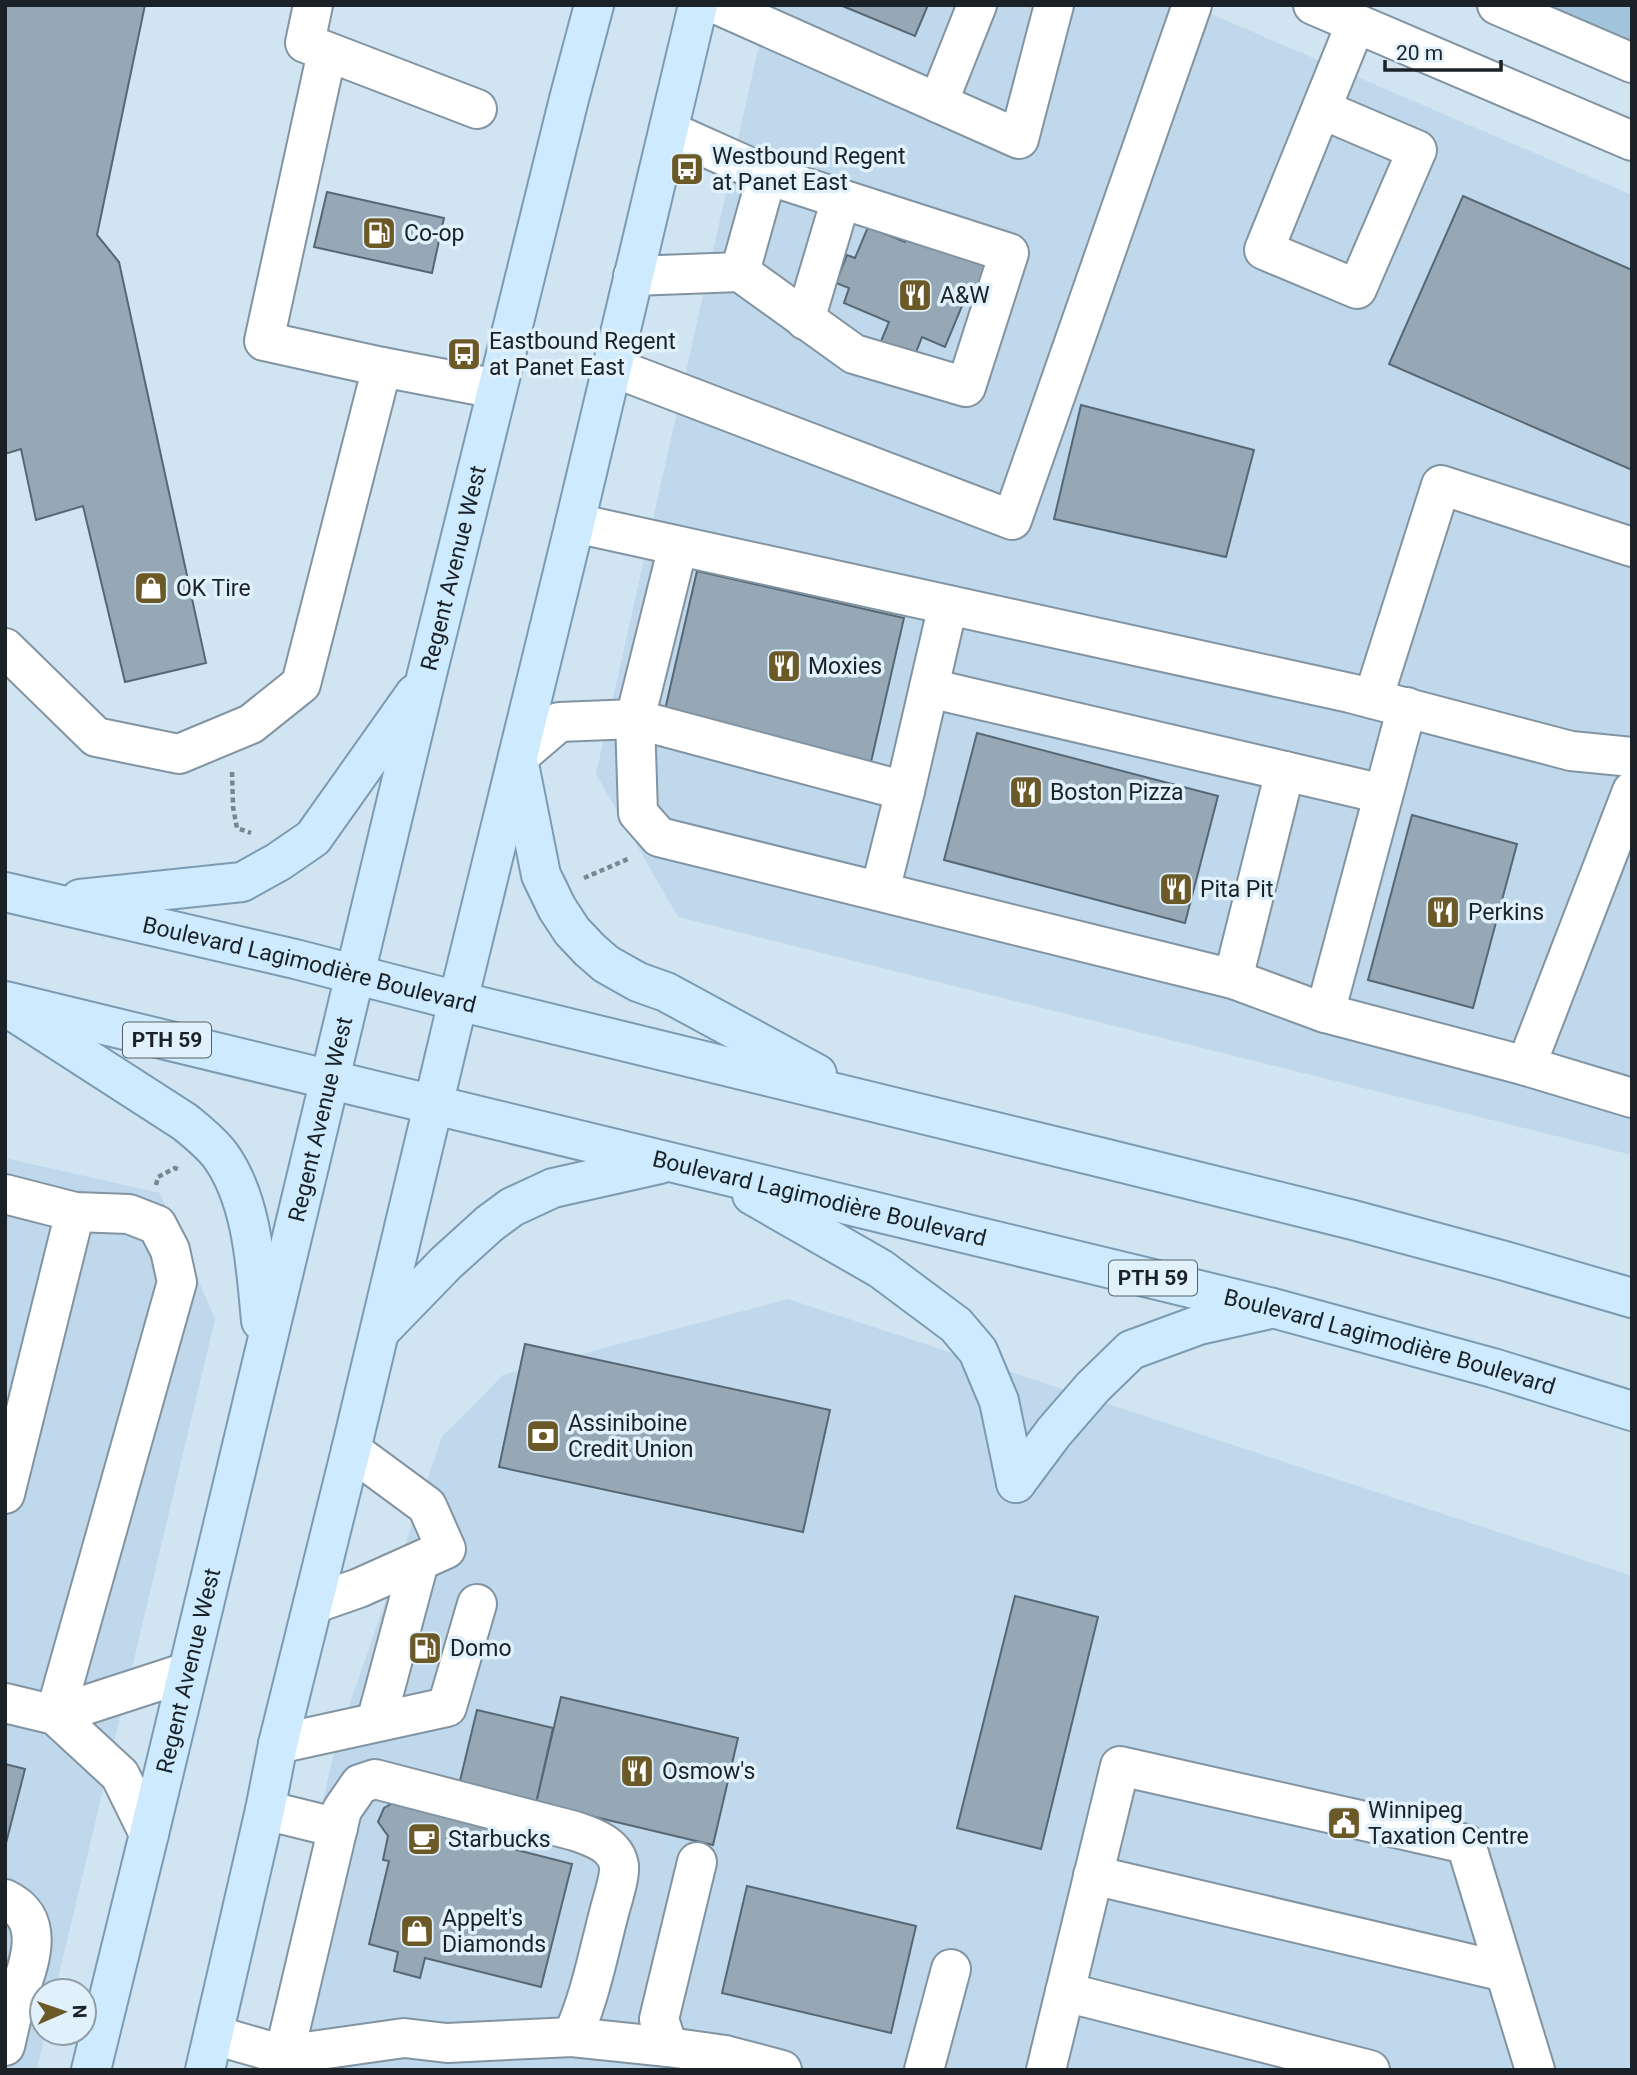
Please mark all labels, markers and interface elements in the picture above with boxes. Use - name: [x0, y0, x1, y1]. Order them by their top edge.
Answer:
- scale bar: [1385, 28, 1500, 72]
- text: 20 m: [1396, 41, 1443, 65]
- place label: Westbound Regent at Panet East: [712, 143, 905, 196]
- bus stop icon: Westbound Regent at Panet East: [668, 150, 706, 188]
- fuel station icon: Co-op: [360, 214, 398, 252]
- place label: Co-op: [404, 220, 464, 247]
- restaurant icon: A&W: [896, 276, 934, 314]
- place label: A&W: [940, 282, 990, 309]
- place label: Eastbound Regent at Panet East: [489, 328, 676, 381]
- bus stop icon: Eastbound Regent at Panet East: [445, 335, 483, 373]
- street label: Regent Avenue West: [415, 463, 491, 673]
- shop icon: OK Tire: [132, 569, 170, 607]
- place label: OK Tire: [176, 575, 251, 602]
- restaurant icon: Moxies: [765, 647, 803, 685]
- place label: Moxies: [808, 653, 882, 680]
- restaurant icon: Boston Pizza: [1007, 773, 1045, 811]
- place label: Boston Pizza: [1050, 779, 1184, 806]
- restaurant icon: Pita Pit: [1157, 870, 1195, 908]
- place label: Pita Pit: [1200, 876, 1273, 903]
- restaurant icon: Perkins: [1424, 893, 1462, 931]
- place label: Perkins: [1468, 899, 1544, 926]
- street label: Boulevard Lagimodière Boulevard: [140, 911, 479, 1018]
- street label: Regent Avenue West: [283, 1014, 358, 1225]
- road number: PTH 59: [123, 1023, 211, 1058]
- street label: Boulevard Lagimodière Boulevard: [650, 1145, 989, 1252]
- road number: PTH 59: [1109, 1260, 1197, 1296]
- street label: Boulevard Lagimodière Boulevard: [1221, 1283, 1559, 1400]
- place label: Assiniboine Credit Union: [568, 1410, 694, 1463]
- bank icon: Assiniboine Credit Union: [524, 1417, 562, 1455]
- street label: Regent Avenue West: [151, 1565, 226, 1776]
- fuel station icon: Domo: [406, 1629, 444, 1667]
- place label: Domo: [450, 1635, 512, 1662]
- restaurant icon: Osmow's: [618, 1752, 656, 1790]
- place label: Osmow's: [662, 1758, 755, 1785]
- place label: Winnipeg Taxation Centre: [1368, 1797, 1529, 1850]
- public building icon: Winnipeg Taxation Centre: [1325, 1804, 1363, 1842]
- cafe icon: Starbucks: [405, 1820, 443, 1858]
- place label: Starbucks: [448, 1826, 551, 1853]
- place label: Appelt's Diamonds: [442, 1905, 546, 1958]
- shop icon: Appelt's Diamonds: [398, 1912, 436, 1950]
- north arrow: [28, 1977, 98, 2047]
- text: N: [68, 2004, 91, 2019]

